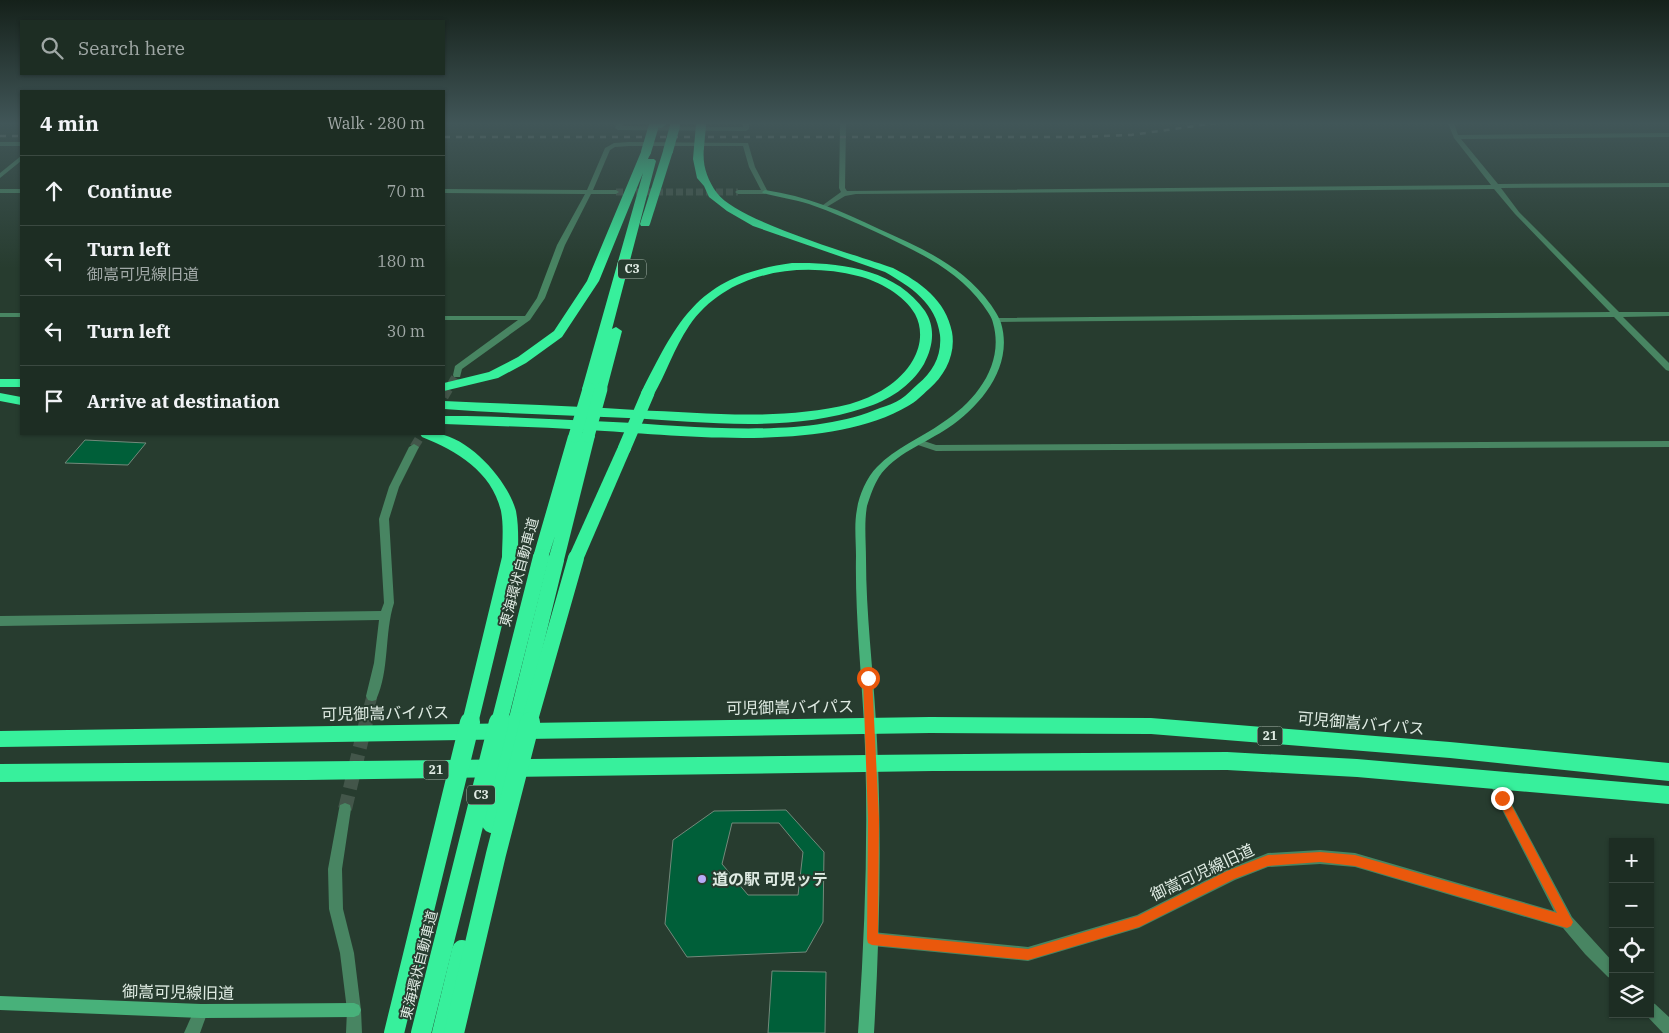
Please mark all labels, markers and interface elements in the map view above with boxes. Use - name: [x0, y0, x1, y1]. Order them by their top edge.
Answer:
- search box: [20, 20, 445, 75]
- icon: search: [38, 34, 66, 62]
- text: Search here: [78, 36, 185, 60]
- text: 4 min: [40, 109, 99, 137]
- text: Walk · 280 m: [327, 113, 425, 133]
- icon: ahead: [40, 177, 68, 205]
- text: Continue: [87, 179, 172, 203]
- text: 70 m: [387, 181, 425, 201]
- text: Turn left: [87, 237, 170, 261]
- icon: left: [40, 247, 68, 275]
- text: 180 m: [377, 251, 425, 271]
- road number: C3: [618, 260, 646, 278]
- text: 御嵩可児線旧道: [87, 264, 199, 284]
- icon: left: [40, 317, 68, 345]
- text: Turn left: [87, 319, 170, 343]
- text: 30 m: [387, 321, 425, 341]
- icon: arrive: [40, 387, 68, 415]
- text: Arrive at destination: [87, 389, 280, 413]
- street label: 東海環状自動車道: [496, 516, 542, 628]
- route start: [857, 667, 880, 690]
- street label: 可児御嵩バイパス: [726, 696, 854, 718]
- street label: 可児御嵩バイパス: [321, 702, 449, 724]
- street label: 可児御嵩バイパス: [1297, 707, 1425, 739]
- road number: 21: [1258, 726, 1282, 746]
- road number: 21: [424, 760, 448, 780]
- road number: C3: [467, 786, 495, 804]
- route end: [1491, 787, 1514, 810]
- map controls: [1609, 838, 1654, 1018]
- button: +: [1609, 838, 1654, 883]
- street label: 御嵩可児線旧道: [1147, 839, 1257, 905]
- place label: 道の駅 可児ッテ: [712, 869, 828, 889]
- marker: 道の駅 可児ッテ: [696, 873, 708, 885]
- button: −: [1609, 883, 1654, 928]
- street label: 東海環状自動車道: [397, 908, 441, 1022]
- button: locate: [1609, 928, 1654, 973]
- button: layers: [1609, 973, 1654, 1018]
- street label: 御嵩可児線旧道: [122, 981, 234, 1003]

